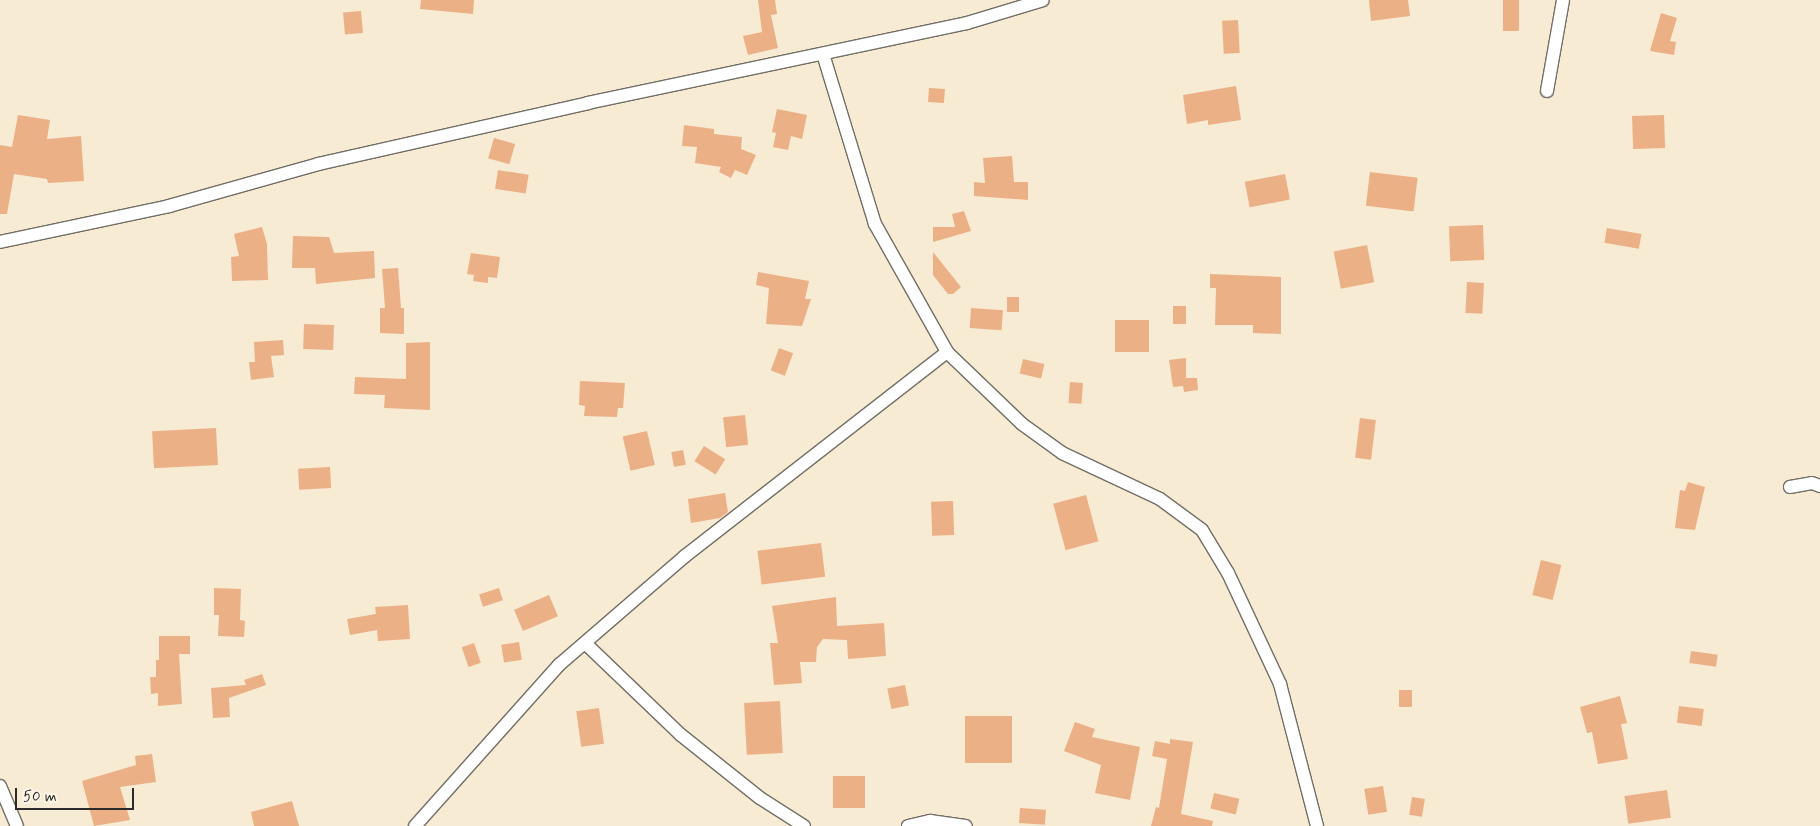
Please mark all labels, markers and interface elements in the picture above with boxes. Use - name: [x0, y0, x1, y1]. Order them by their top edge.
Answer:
- scale bar: [18, 778, 136, 810]
- text: 50 m: [23, 787, 57, 807]

